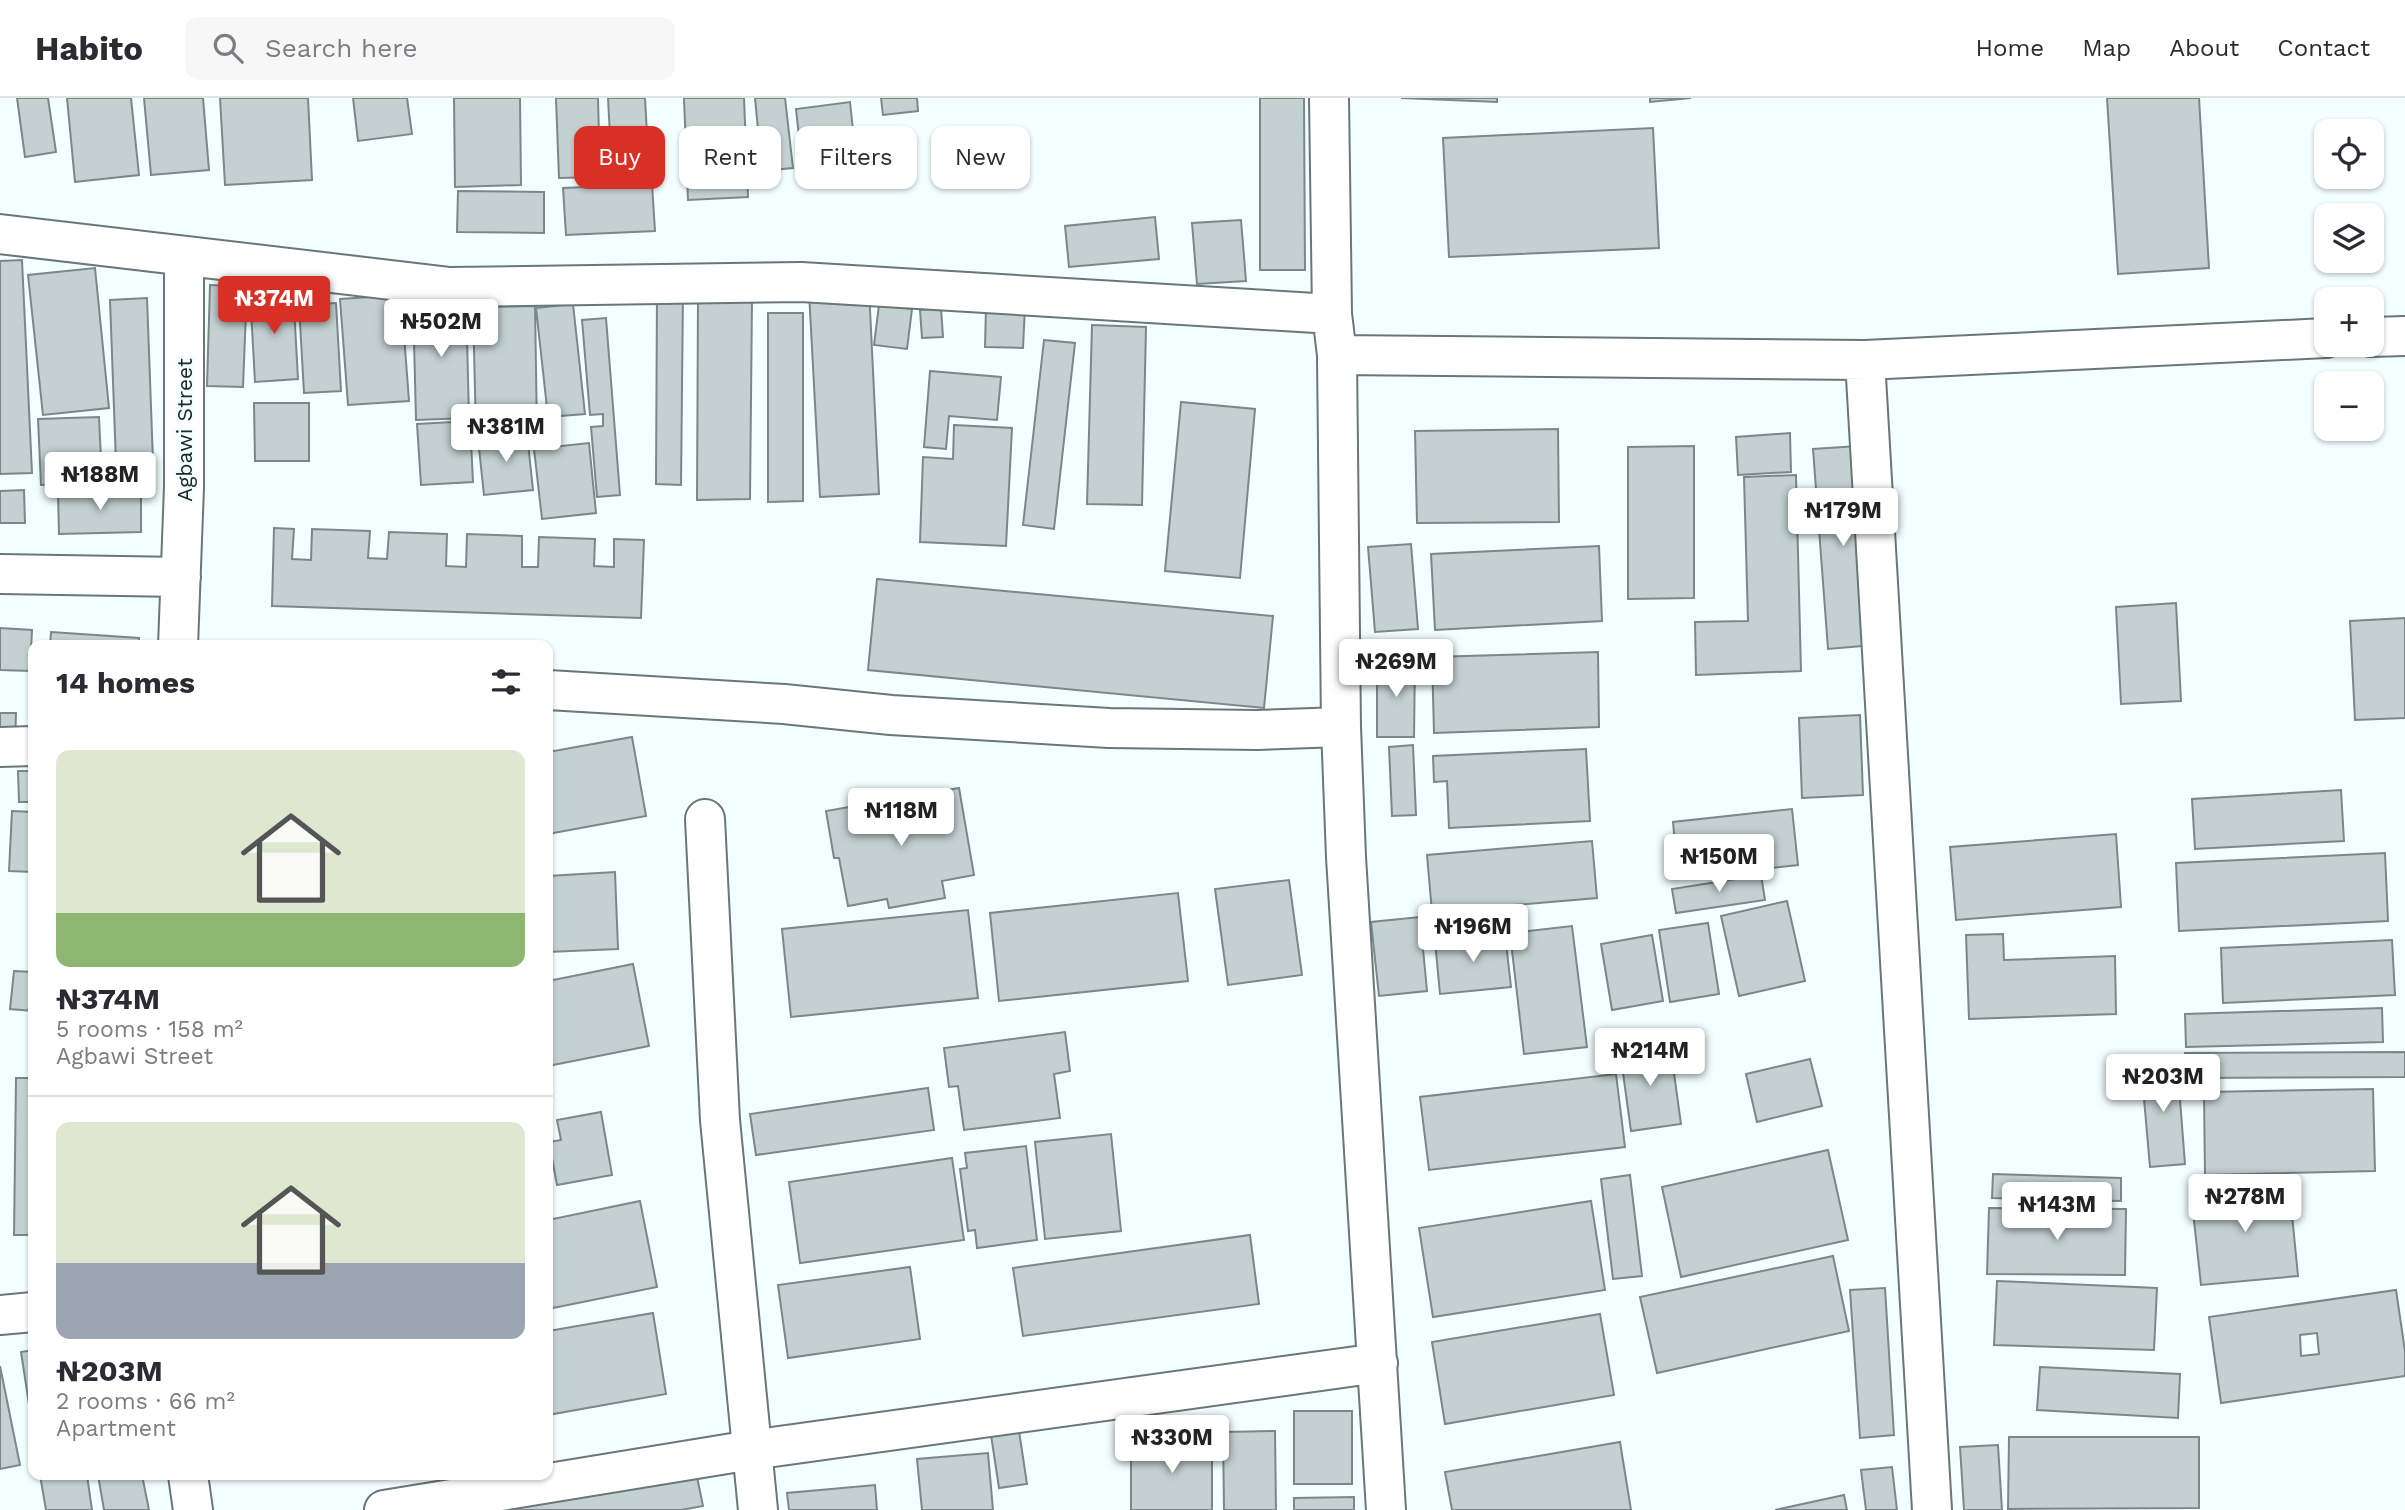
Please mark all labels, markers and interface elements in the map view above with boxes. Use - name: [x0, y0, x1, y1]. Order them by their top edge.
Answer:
- search box: [185, 17, 675, 80]
- text: Habito: [35, 29, 143, 68]
- icon: search: [209, 29, 247, 67]
- text: Search here: [265, 33, 417, 63]
- text: Home: [1976, 34, 2044, 62]
- text: Map: [2082, 34, 2131, 62]
- text: About: [2169, 34, 2239, 62]
- text: Contact: [2277, 34, 2370, 62]
- map controls: [2314, 119, 2384, 441]
- button: locate: [2314, 119, 2384, 189]
- chip: Buy: [574, 126, 665, 189]
- chip: Rent: [679, 126, 781, 189]
- chip: Filters: [795, 126, 917, 189]
- chip: New: [931, 126, 1030, 189]
- button: layers: [2314, 203, 2384, 273]
- pin: ₦374M: [225, 276, 323, 336]
- text: ₦374M: [234, 285, 314, 312]
- button: +: [2314, 287, 2384, 357]
- pin: ₦502M: [392, 300, 490, 359]
- text: ₦502M: [400, 308, 482, 335]
- street label: Agbawi Street: [172, 358, 197, 502]
- button: −: [2314, 371, 2384, 441]
- pin: ₦381M: [457, 404, 555, 464]
- text: ₦381M: [467, 413, 545, 440]
- pin: ₦188M: [51, 452, 149, 512]
- text: ₦188M: [61, 461, 139, 488]
- pin: ₦179M: [1794, 489, 1892, 548]
- text: ₦179M: [1804, 497, 1882, 524]
- pin: ₦269M: [1347, 640, 1445, 699]
- text: ₦269M: [1355, 648, 1437, 675]
- icon: filters: [487, 663, 525, 701]
- text: 14 homes: [56, 665, 195, 700]
- pin: ₦118M: [852, 788, 950, 848]
- icon: home: [228, 795, 354, 921]
- text: ₦118M: [864, 797, 938, 824]
- pin: ₦150M: [1670, 834, 1768, 894]
- text: ₦150M: [1680, 843, 1758, 870]
- pin: ₦196M: [1424, 904, 1522, 964]
- text: ₦196M: [1434, 913, 1512, 940]
- text: ₦374M: [56, 981, 160, 1016]
- text: 5 rooms · 158 m²: [56, 1016, 243, 1043]
- pin: ₦214M: [1601, 1028, 1699, 1088]
- text: ₦214M: [1611, 1037, 1689, 1064]
- text: Agbawi Street: [56, 1043, 213, 1070]
- pin: ₦203M: [2114, 1054, 2212, 1114]
- text: ₦203M: [2122, 1063, 2204, 1090]
- icon: home: [228, 1167, 354, 1293]
- pin: ₦278M: [2196, 1174, 2294, 1234]
- pin: ₦143M: [2008, 1182, 2106, 1242]
- text: ₦278M: [2204, 1183, 2286, 1210]
- text: ₦143M: [2018, 1191, 2096, 1218]
- text: ₦203M: [56, 1353, 163, 1388]
- text: 2 rooms · 66 m²: [56, 1388, 235, 1415]
- text: Apartment: [56, 1415, 176, 1442]
- pin: ₦330M: [1123, 1416, 1221, 1475]
- text: ₦330M: [1131, 1424, 1213, 1451]

